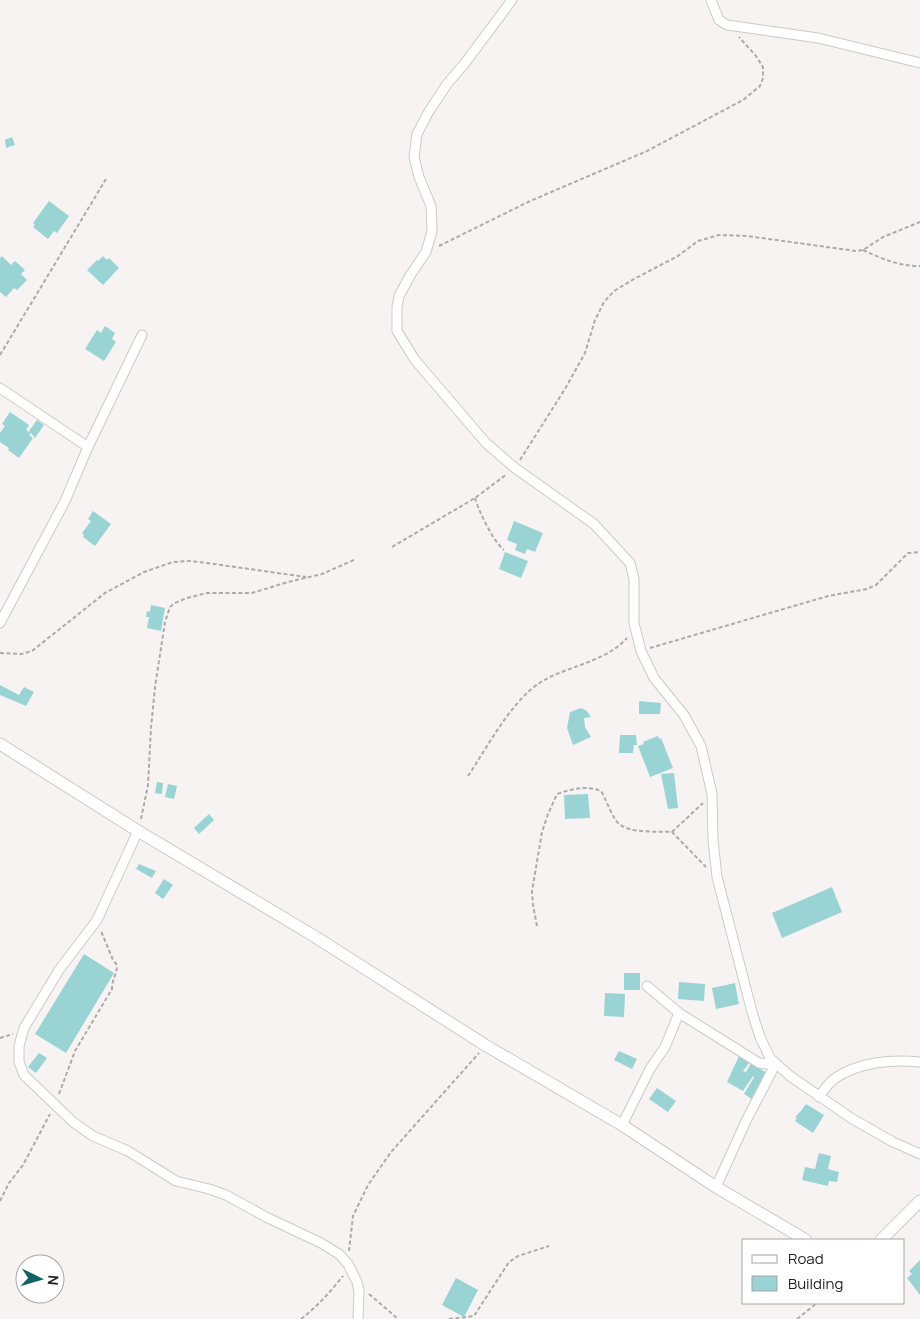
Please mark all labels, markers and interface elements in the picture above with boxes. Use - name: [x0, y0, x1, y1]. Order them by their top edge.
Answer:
- legend: [742, 1239, 905, 1304]
- text: Road: [788, 1248, 824, 1269]
- north arrow: [15, 1254, 65, 1304]
- text: Building: [788, 1273, 843, 1294]
- text: N: [44, 1274, 63, 1286]

